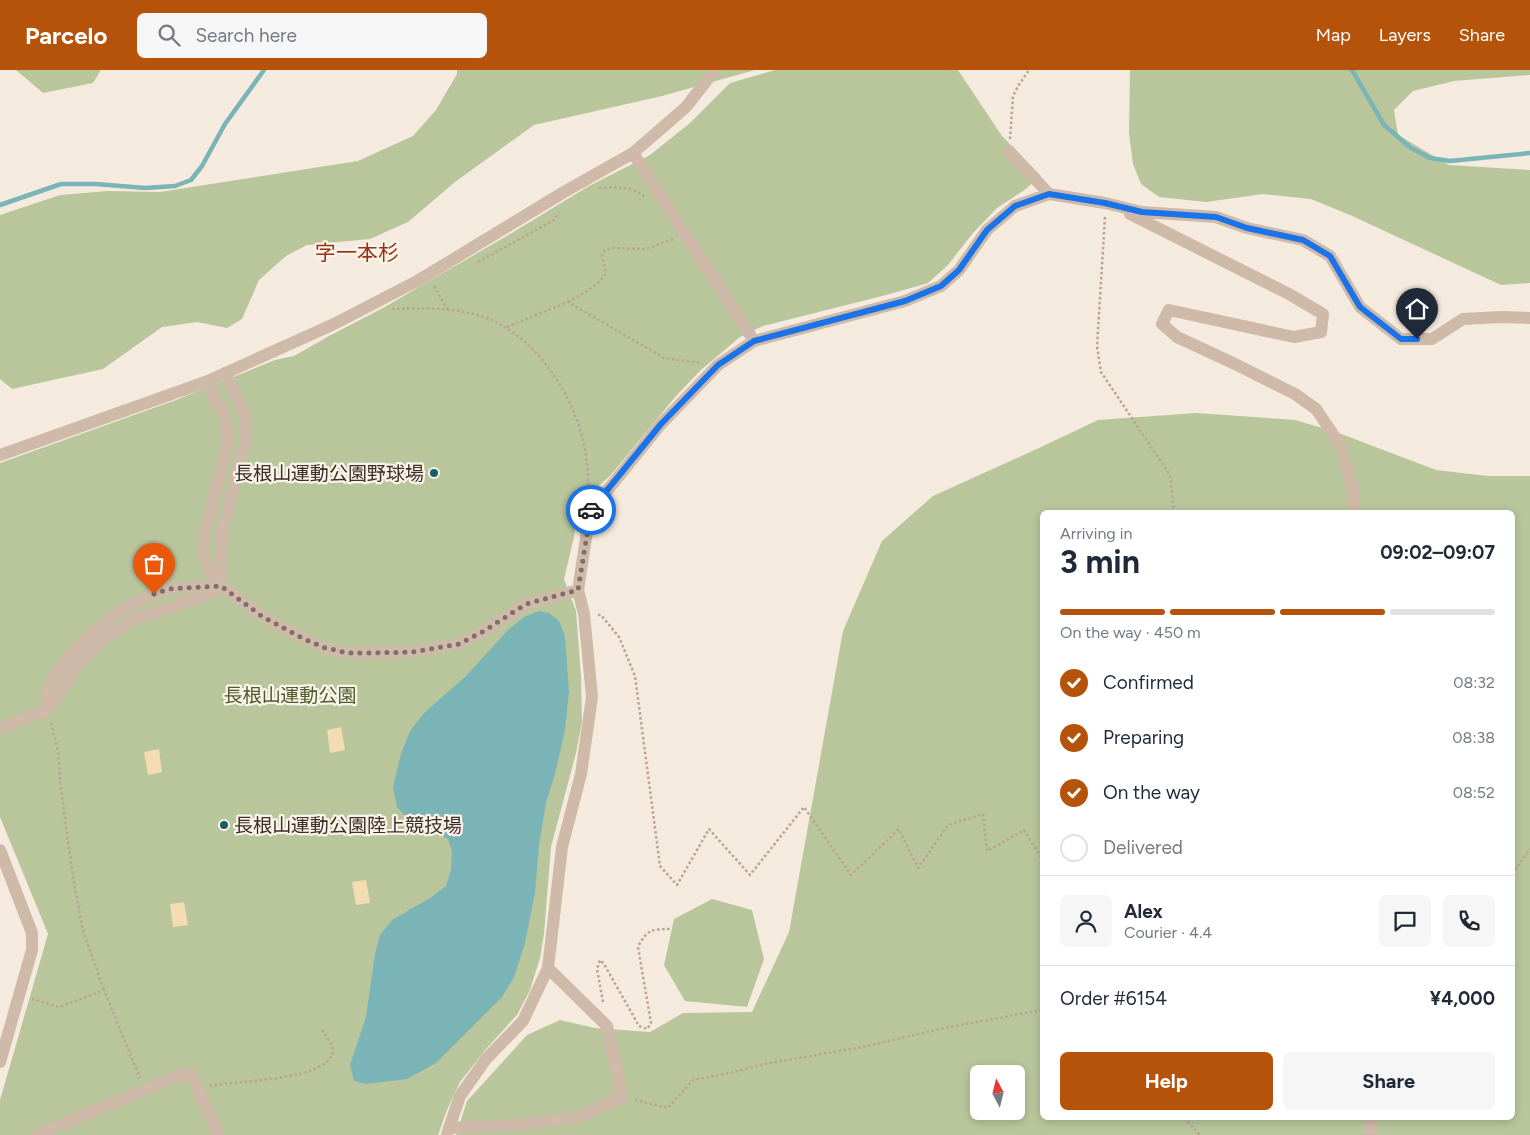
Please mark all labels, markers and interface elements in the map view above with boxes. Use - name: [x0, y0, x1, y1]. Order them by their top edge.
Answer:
- search box: [137, 13, 487, 58]
- text: Parcelo: [25, 21, 107, 50]
- icon: search: [155, 21, 183, 49]
- text: Search here: [195, 24, 297, 47]
- text: Map: [1316, 24, 1351, 46]
- text: Layers: [1379, 24, 1431, 46]
- text: Share: [1459, 24, 1505, 46]
- district label: 字一本杉: [315, 240, 399, 265]
- pin: [1396, 288, 1438, 339]
- icon: home: [1403, 295, 1431, 323]
- place label: 長根山運動公園野球場: [234, 462, 424, 485]
- marker: 長根山運動公園野球場: [428, 467, 440, 479]
- courier: [566, 485, 616, 535]
- icon: car: [577, 496, 605, 524]
- text: Arriving in: [1060, 524, 1132, 543]
- text: 09:02–09:07: [1380, 541, 1495, 564]
- pin: [133, 543, 175, 594]
- text: 3 min: [1060, 543, 1140, 581]
- icon: bag: [140, 550, 168, 578]
- text: On the way · 450 m: [1060, 623, 1201, 642]
- icon: check: [1060, 669, 1088, 697]
- text: Confirmed: [1103, 671, 1194, 694]
- text: 08:32: [1453, 673, 1495, 692]
- park label: 長根山運動公園: [223, 684, 357, 707]
- icon: check: [1060, 724, 1088, 752]
- text: Preparing: [1103, 726, 1184, 749]
- text: 08:38: [1452, 728, 1495, 747]
- icon: check: [1060, 779, 1088, 807]
- text: On the way: [1103, 781, 1200, 804]
- text: 08:52: [1453, 783, 1495, 802]
- place label: 長根山運動公園陸上競技場: [234, 814, 462, 837]
- marker: 長根山運動公園陸上競技場: [218, 819, 230, 831]
- text: Delivered: [1103, 836, 1183, 859]
- button: person: [1060, 895, 1112, 947]
- button: chat: [1379, 895, 1431, 947]
- button: phone: [1443, 895, 1495, 947]
- text: Alex: [1124, 900, 1163, 923]
- text: Courier · 4.4: [1124, 923, 1212, 942]
- text: Order #6154: [1060, 987, 1167, 1010]
- text: ¥4,000: [1430, 987, 1495, 1010]
- button: Help: [1060, 1052, 1273, 1110]
- button: Share: [1283, 1052, 1495, 1110]
- north arrow: [970, 1065, 1025, 1120]
- map controls: [970, 1065, 1025, 1120]

